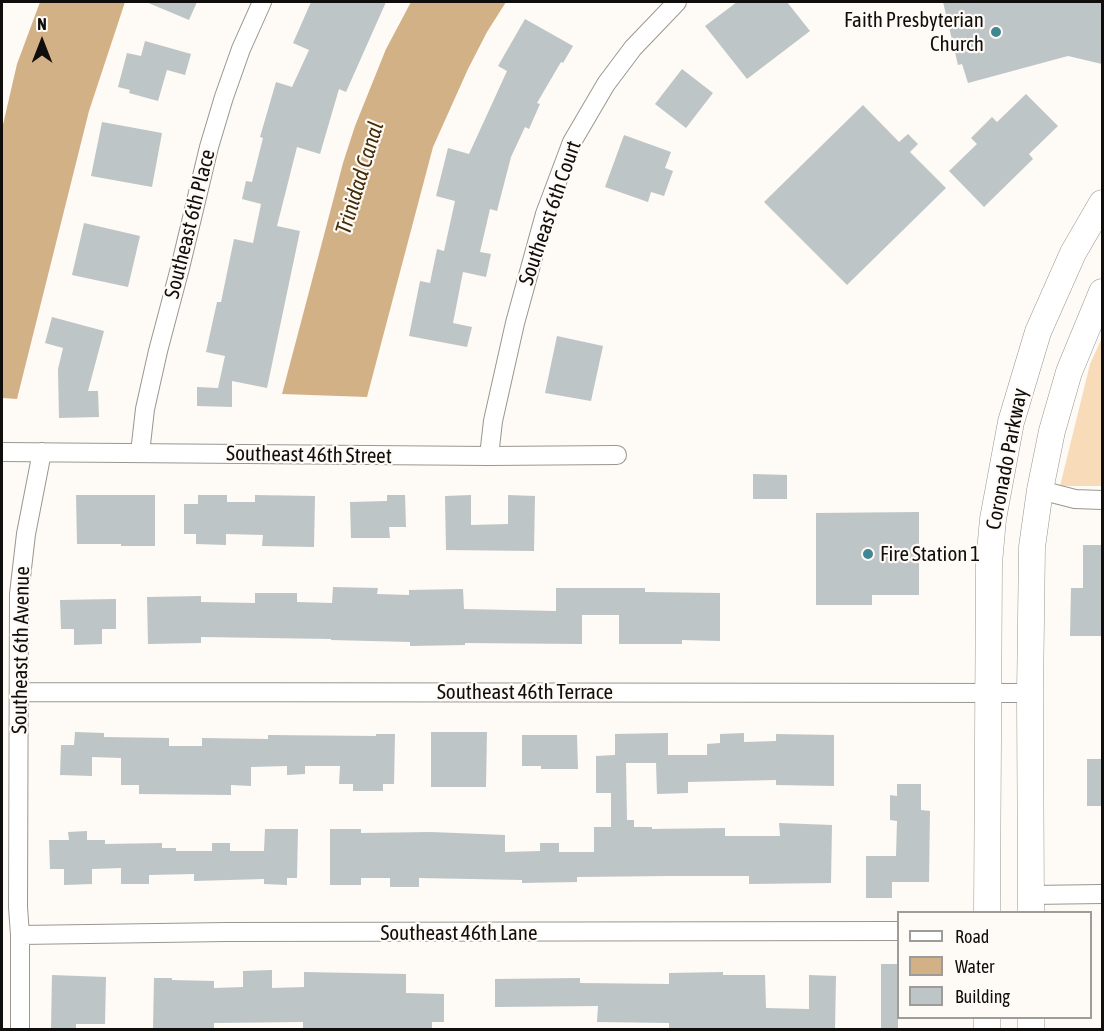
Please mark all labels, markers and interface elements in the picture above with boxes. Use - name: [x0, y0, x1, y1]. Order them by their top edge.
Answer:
- place label: Faith Presbyterian Church: [844, 7, 984, 57]
- north arrow: [12, 12, 72, 72]
- text: N: [37, 15, 47, 33]
- marker: Faith Presbyterian Church: [989, 25, 1003, 39]
- water label: Trinidad Canal: [330, 118, 390, 238]
- street label: Southeast 6th Court: [513, 137, 587, 289]
- street label: Southeast 6th Place: [159, 147, 221, 301]
- street label: Coronado Parkway: [981, 386, 1033, 532]
- street label: Southeast 46th Street: [226, 441, 392, 469]
- place label: Fire Station 1: [880, 541, 980, 567]
- marker: Fire Station 1: [861, 547, 875, 561]
- street label: Southeast 6th Avenue: [7, 566, 35, 734]
- street label: Southeast 46th Terrace: [437, 679, 613, 705]
- legend: [897, 911, 1092, 1019]
- street label: Southeast 46th Lane: [380, 920, 538, 946]
- text: Road: [955, 926, 989, 947]
- text: Water: [955, 956, 994, 977]
- text: Building: [955, 986, 1010, 1007]

